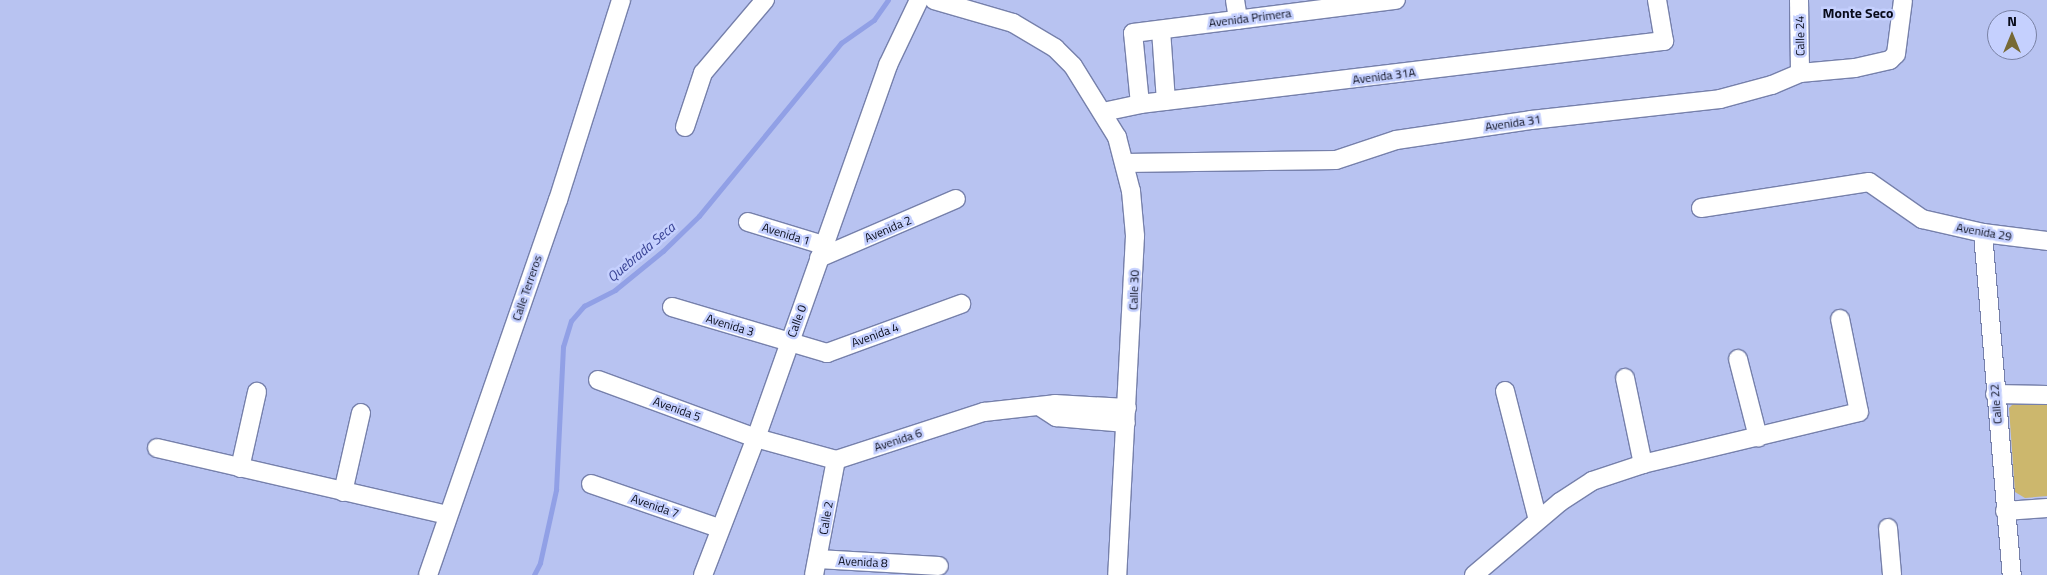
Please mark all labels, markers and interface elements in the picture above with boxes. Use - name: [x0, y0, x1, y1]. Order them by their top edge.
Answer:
- district label: Monte Seco: [1823, 5, 1893, 21]
- street label: Avenida Primera: [1208, 6, 1292, 30]
- north arrow: [1987, 10, 2037, 60]
- text: N: [2007, 10, 2017, 31]
- street label: Calle 24: [1792, 16, 1808, 56]
- street label: Avenida 31A: [1352, 65, 1416, 87]
- street label: Avenida 31: [1484, 112, 1542, 134]
- street label: Avenida 2: [862, 213, 914, 245]
- water label: Quebrada Seca: [604, 219, 678, 285]
- street label: Avenida 1: [760, 220, 812, 248]
- street label: Avenida 29: [1955, 220, 2013, 244]
- street label: Calle Terreros: [509, 253, 545, 323]
- street label: Calle 30: [1126, 270, 1142, 310]
- street label: Calle 0: [785, 303, 809, 339]
- street label: Avenida 3: [704, 311, 756, 339]
- street label: Avenida 4: [849, 320, 901, 350]
- street label: Calle 22: [1987, 383, 2005, 425]
- street label: Avenida 5: [651, 394, 703, 424]
- street label: Avenida 6: [872, 426, 924, 454]
- street label: Avenida 7: [629, 491, 681, 521]
- street label: Calle 2: [816, 500, 836, 536]
- street label: Avenida 8: [838, 554, 888, 570]

